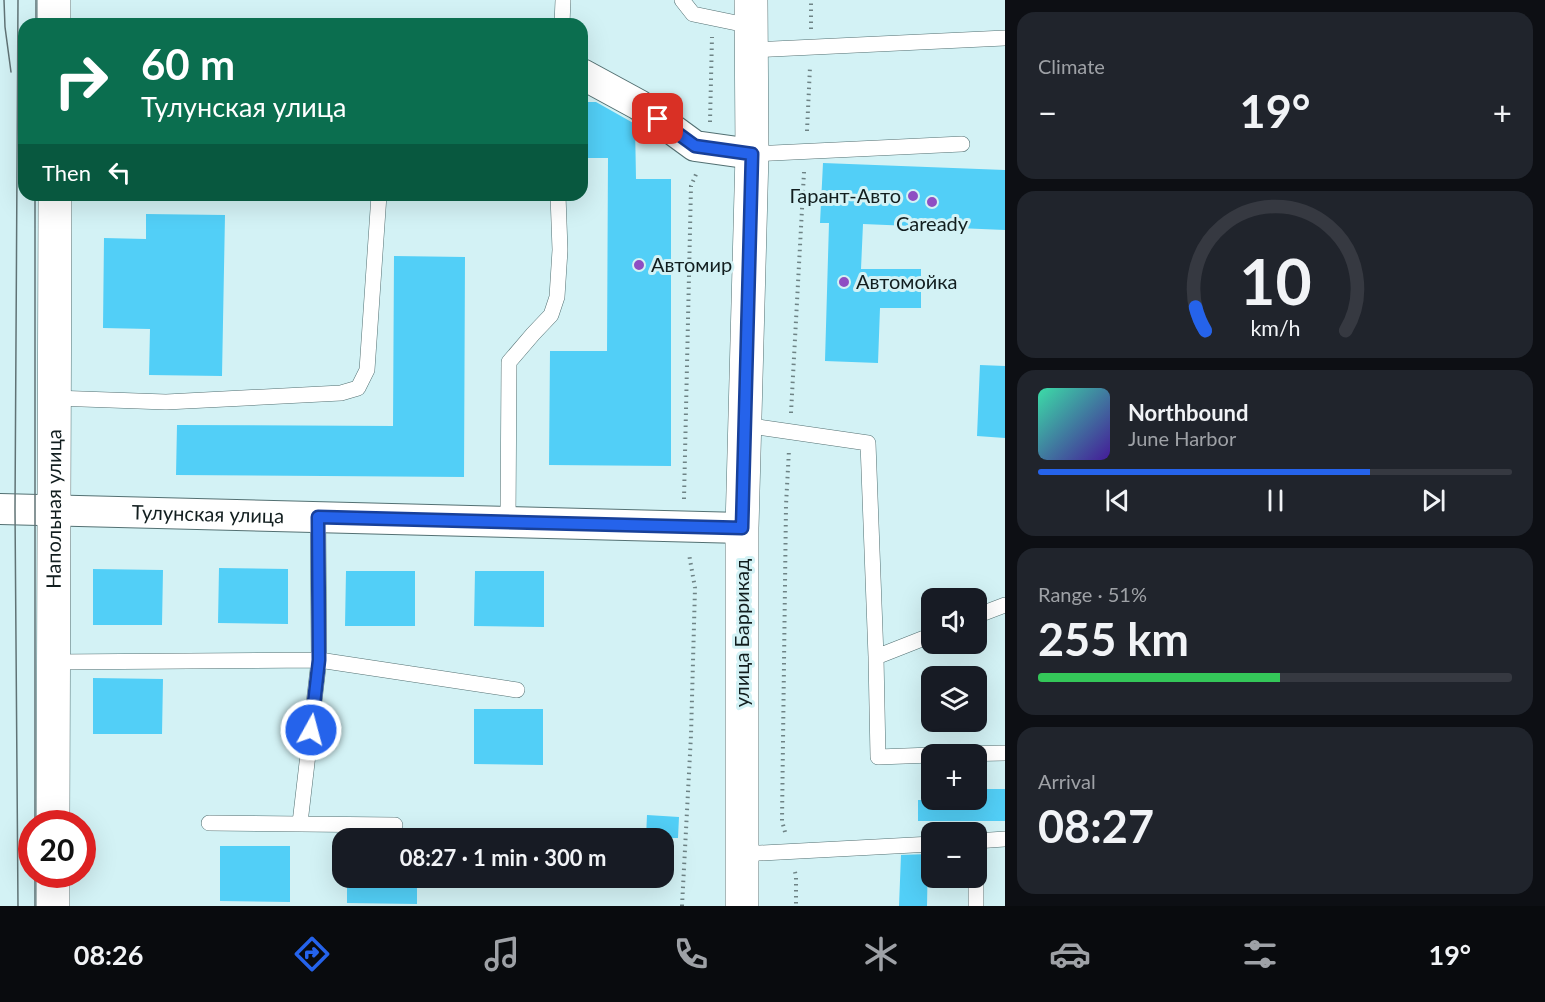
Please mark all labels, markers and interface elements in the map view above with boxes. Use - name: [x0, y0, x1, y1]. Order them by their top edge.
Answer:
- text: 60 m: [141, 39, 235, 89]
- icon: right: [42, 42, 120, 120]
- text: Climate: [1038, 54, 1105, 78]
- text: 19°: [1240, 84, 1310, 138]
- text: Тулунская улица: [141, 90, 346, 123]
- text: −: [1038, 92, 1057, 132]
- text: +: [1493, 92, 1512, 132]
- pin: [632, 93, 683, 144]
- icon: arrive: [641, 102, 674, 135]
- icon: left: [103, 156, 136, 189]
- text: Then: [42, 159, 91, 186]
- place label: Гарант-Авто: [789, 183, 901, 207]
- marker: Гарант-Авто: [906, 189, 920, 203]
- marker: Caready: [925, 195, 939, 209]
- place label: Caready: [896, 211, 969, 235]
- text: 10: [1239, 243, 1311, 318]
- place label: Автомир: [651, 252, 732, 276]
- marker: Автомир: [632, 258, 646, 272]
- place label: Автомойка: [856, 269, 958, 293]
- marker: Автомойка: [837, 275, 851, 289]
- text: km/h: [1250, 316, 1300, 342]
- text: Northbound: [1128, 399, 1248, 426]
- text: June Harbor: [1128, 426, 1236, 450]
- street label: Напольная улица: [41, 429, 65, 589]
- icon: previous: [1101, 484, 1134, 517]
- icon: pause: [1259, 484, 1292, 517]
- icon: next: [1417, 484, 1450, 517]
- street label: Тулунская улица: [132, 499, 284, 527]
- street label: улица Баррикад: [729, 559, 753, 707]
- text: Range · 51%: [1038, 582, 1147, 606]
- map controls: [921, 588, 987, 888]
- button: sound: [921, 588, 987, 654]
- text: 255 km: [1038, 612, 1189, 666]
- button: layers: [921, 666, 987, 732]
- position arrow: [279, 698, 343, 762]
- button: +: [921, 744, 987, 810]
- text: Arrival: [1038, 769, 1096, 793]
- text: 08:27: [1038, 799, 1154, 853]
- speed limit sign: 20: [18, 810, 96, 888]
- button: −: [921, 822, 987, 888]
- text: 08:27 · 1 min · 300 m: [400, 844, 606, 871]
- icon: directions: [291, 933, 333, 975]
- icon: music: [481, 933, 523, 975]
- icon: phone: [670, 933, 712, 975]
- icon: climate: [860, 933, 902, 975]
- icon: car: [1049, 933, 1091, 975]
- icon: filters: [1239, 933, 1281, 975]
- text: 08:26: [74, 938, 143, 971]
- text: 19°: [1429, 938, 1471, 971]

